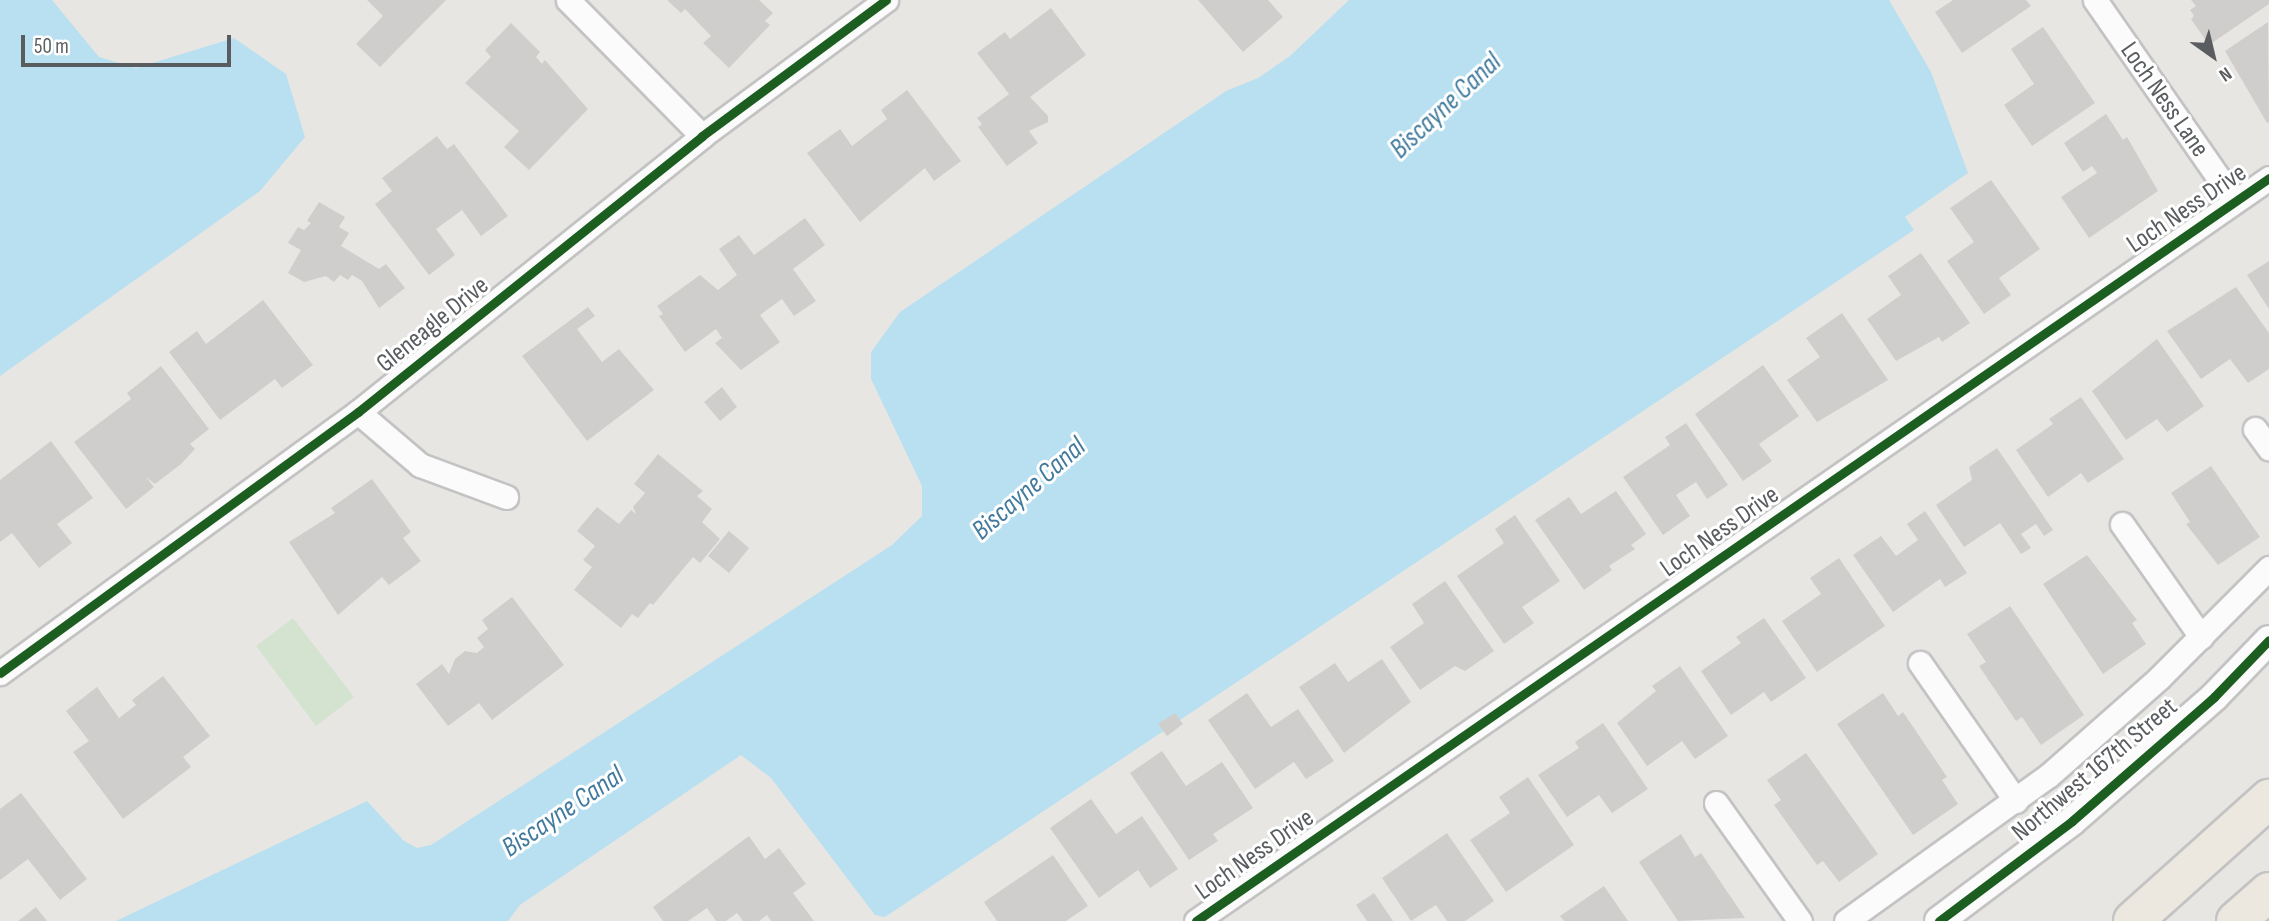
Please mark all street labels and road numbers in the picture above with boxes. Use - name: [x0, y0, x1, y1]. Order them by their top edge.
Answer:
- street label: Loch Ness Lane: [2113, 36, 2215, 164]
- street label: Loch Ness Drive: [2121, 158, 2253, 260]
- street label: Gleneagle Drive: [371, 270, 495, 380]
- street label: Loch Ness Drive: [1655, 480, 1785, 584]
- street label: Northwest 167th Street: [2006, 692, 2184, 848]
- street label: Loch Ness Drive: [1190, 803, 1320, 907]

